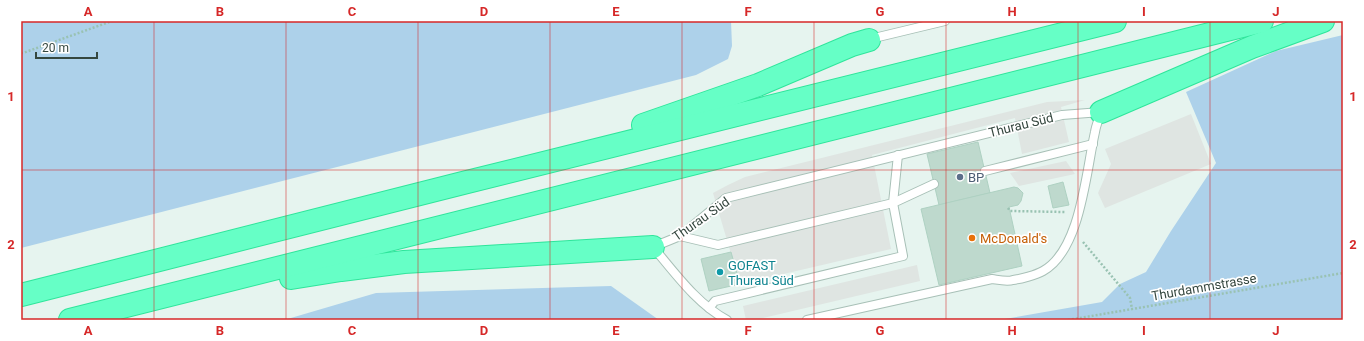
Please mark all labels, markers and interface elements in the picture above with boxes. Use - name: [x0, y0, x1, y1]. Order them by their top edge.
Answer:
- text: A: [84, 4, 93, 19]
- text: B: [216, 4, 224, 19]
- text: C: [348, 4, 357, 19]
- text: D: [480, 4, 488, 19]
- text: E: [612, 4, 620, 19]
- text: F: [744, 4, 752, 19]
- text: G: [876, 4, 885, 19]
- text: H: [1007, 4, 1017, 19]
- text: I: [1142, 4, 1146, 19]
- text: J: [1272, 4, 1280, 19]
- scale bar: [36, 34, 97, 60]
- text: 20 m: [42, 41, 69, 55]
- text: 1: [7, 89, 15, 104]
- text: 1: [1349, 89, 1357, 104]
- street label: Thurau Süd: [987, 110, 1055, 140]
- place label: BP: [968, 170, 984, 185]
- marker: BP: [955, 172, 965, 182]
- street label: Thurau Süd: [670, 194, 732, 244]
- place label: McDonald's: [980, 231, 1048, 246]
- marker: McDonald's: [967, 233, 977, 243]
- text: 2: [7, 237, 15, 252]
- text: 2: [1349, 237, 1357, 252]
- place label: GOFAST Thurau Süd: [728, 258, 794, 288]
- marker: GOFAST Thurau Süd: [715, 267, 725, 277]
- street label: Thurdammstrasse: [1150, 270, 1258, 304]
- text: A: [84, 323, 93, 338]
- text: B: [216, 323, 224, 338]
- text: C: [348, 323, 357, 338]
- text: D: [480, 323, 488, 338]
- text: E: [612, 323, 620, 338]
- text: F: [744, 323, 752, 338]
- text: G: [876, 323, 885, 338]
- text: H: [1007, 323, 1017, 338]
- text: I: [1142, 323, 1146, 338]
- text: J: [1272, 323, 1280, 338]

